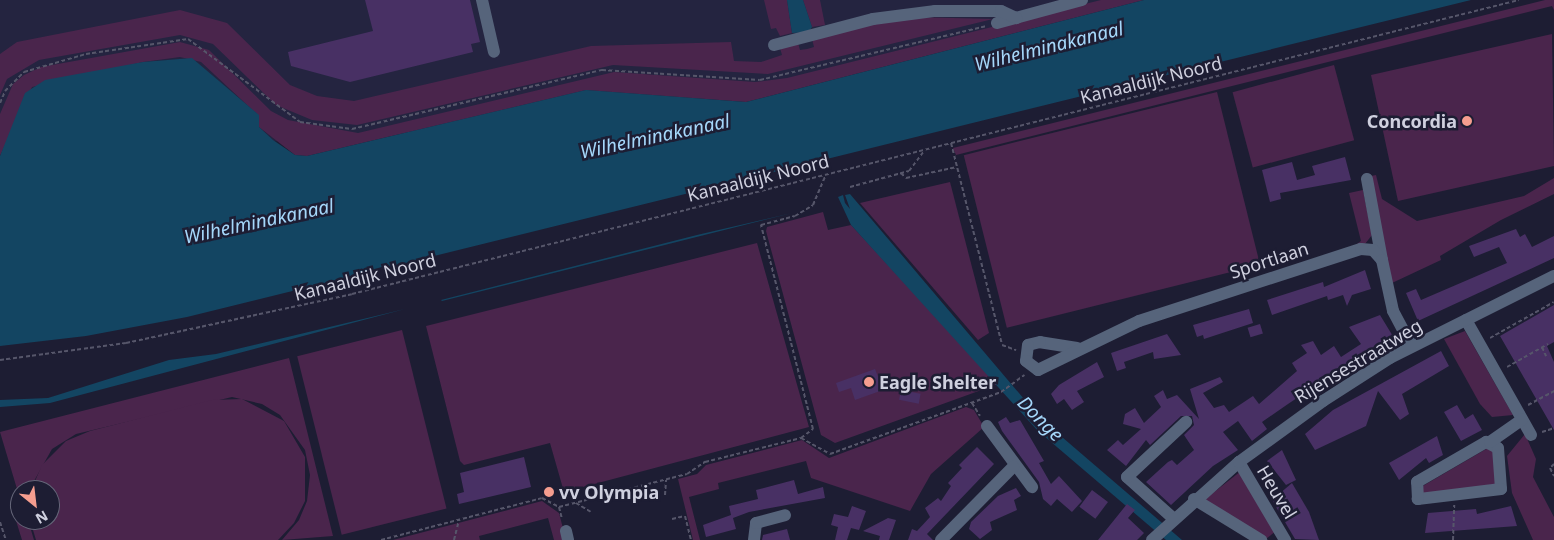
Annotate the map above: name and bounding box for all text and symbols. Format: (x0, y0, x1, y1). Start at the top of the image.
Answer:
water label: Wilhelminakanaal (972, 17, 1126, 77)
street label: Kanaaldijk Noord (1078, 52, 1224, 108)
water label: Wilhelminakanaal (578, 110, 732, 164)
place label: Concordia (1367, 110, 1457, 132)
marker: Concordia (1461, 115, 1473, 127)
street label: Kanaaldijk Noord (685, 150, 831, 206)
water label: Wilhelminakanaal (182, 195, 336, 249)
street label: Sportlaan (1227, 237, 1311, 283)
street label: Kanaaldijk Noord (292, 249, 438, 305)
street label: Rijensestraatweg (1290, 314, 1426, 408)
place label: Eagle Shelter (879, 371, 996, 393)
marker: Eagle Shelter (863, 376, 875, 388)
water label: Donge (1013, 392, 1067, 446)
street label: Heuvel (1253, 461, 1301, 523)
north arrow (10, 480, 60, 530)
place label: vv Olympia (559, 481, 659, 503)
marker: vv Olympia (543, 486, 555, 498)
text: N (32, 507, 52, 529)

